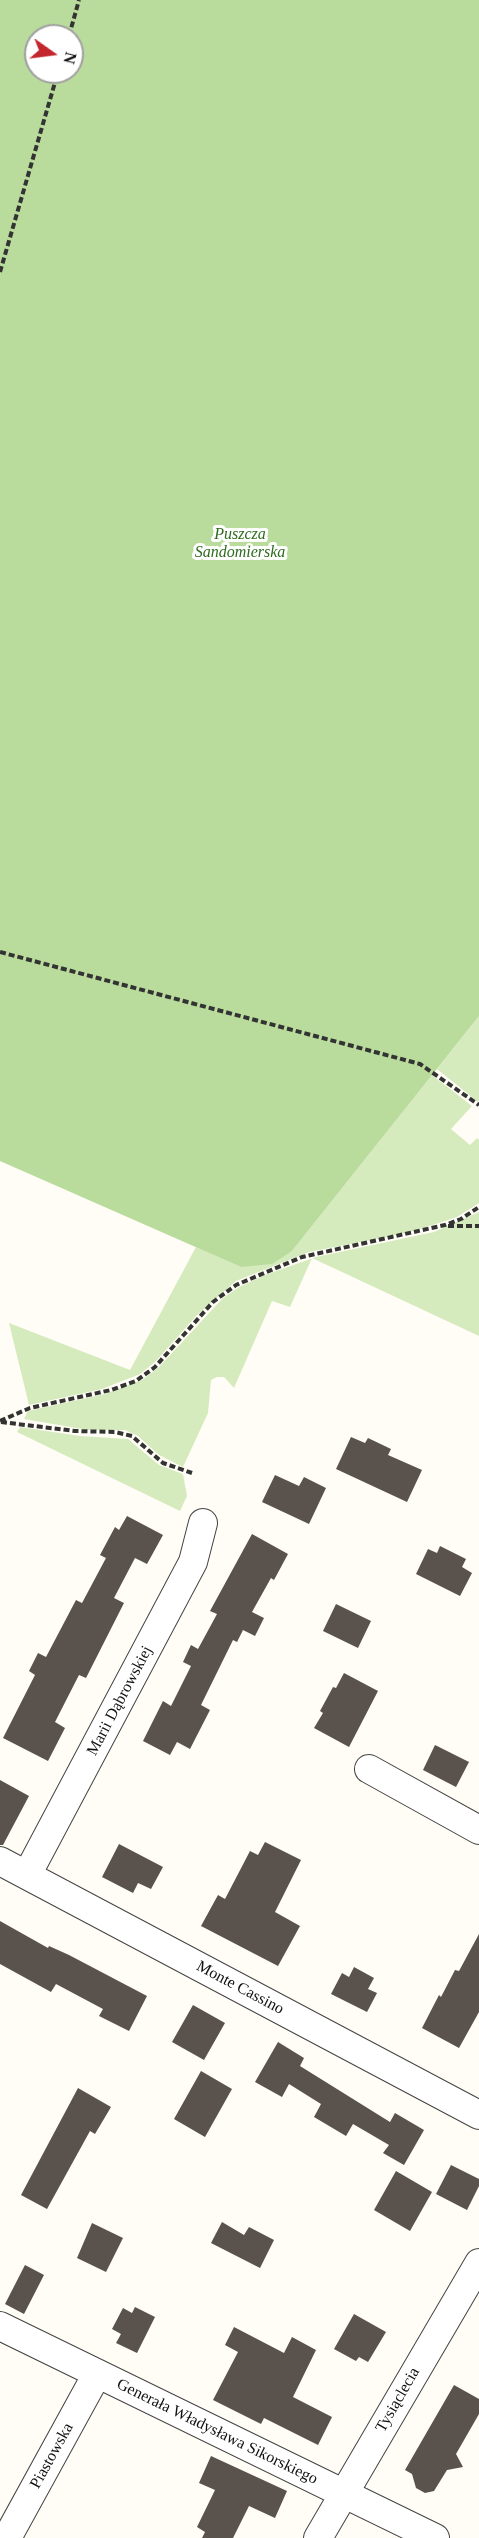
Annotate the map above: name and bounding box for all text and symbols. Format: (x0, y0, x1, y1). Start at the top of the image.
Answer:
north arrow (24, 24, 84, 84)
text: N (60, 50, 80, 66)
park label: Puszcza Sandomierska (195, 525, 285, 563)
street label: Marii Dąbrowskiej (83, 1643, 157, 1759)
street label: Monte Cassino (193, 1957, 287, 2019)
street label: Tysiąclecia (372, 2364, 424, 2436)
street label: Generała Władysława Sikorskiego (113, 2375, 321, 2489)
street label: Piastowska (26, 2420, 78, 2492)

